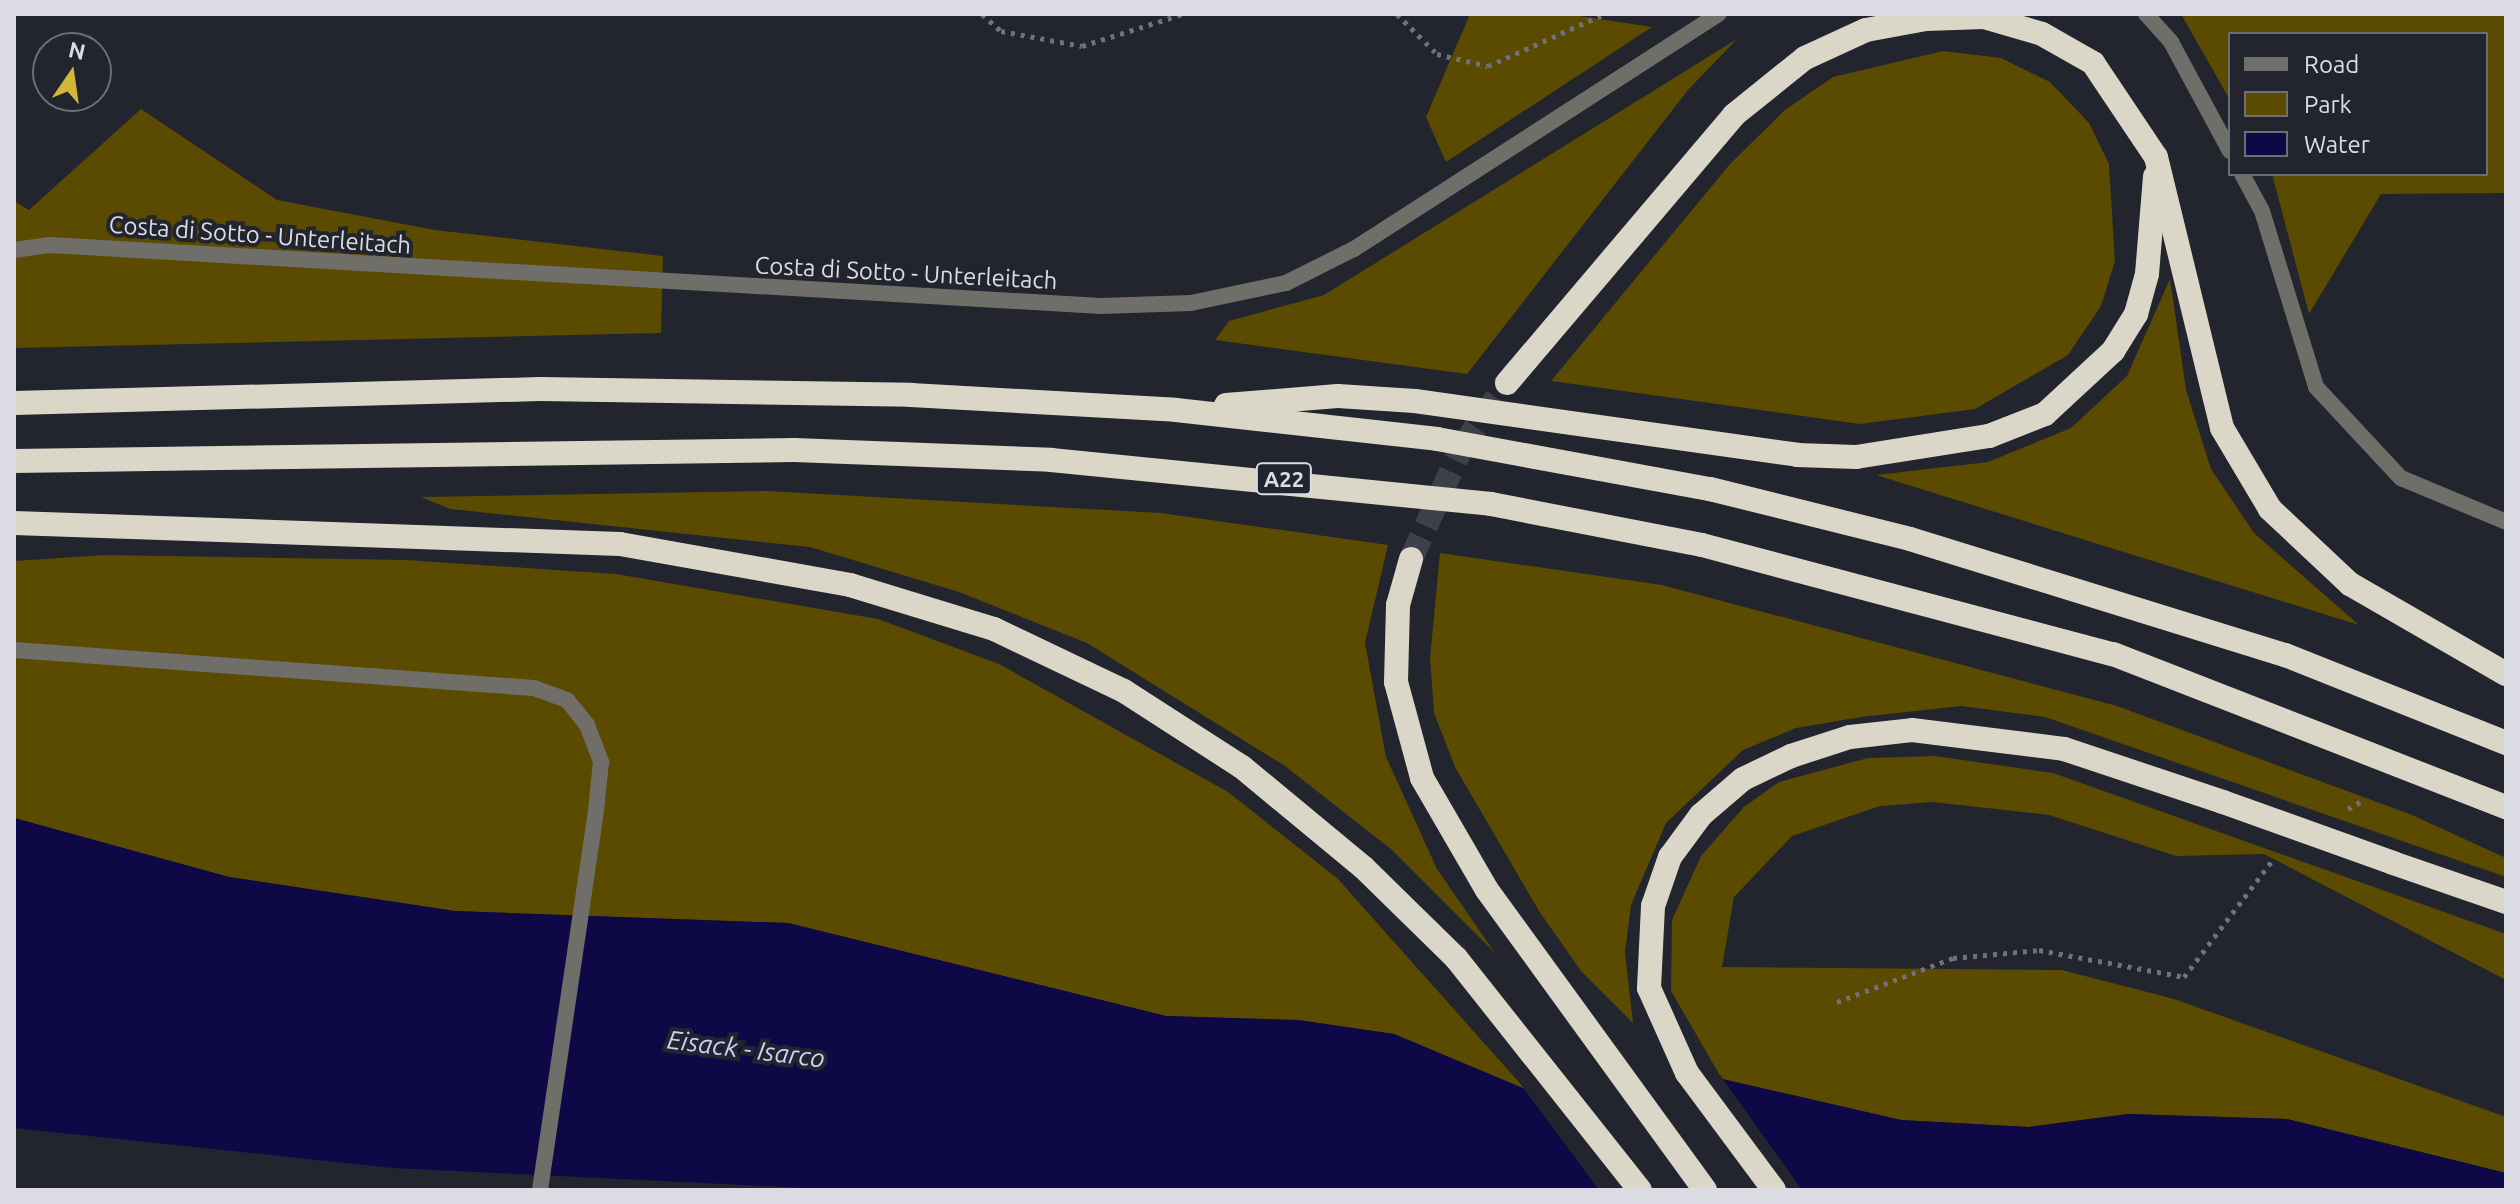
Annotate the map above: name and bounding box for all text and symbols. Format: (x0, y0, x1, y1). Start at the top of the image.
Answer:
north arrow (32, 32, 112, 112)
legend (2228, 32, 2488, 176)
text: N (66, 36, 88, 64)
text: Road (2304, 51, 2359, 78)
text: Park (2304, 91, 2352, 118)
text: Water (2304, 131, 2370, 158)
street label: Costa di Sotto - Unterleitach (108, 210, 412, 260)
street label: Costa di Sotto - Unterleitach (754, 251, 1058, 295)
road number: A22 (1254, 461, 1314, 497)
water label: Eisack - Isarco (666, 1024, 826, 1074)

